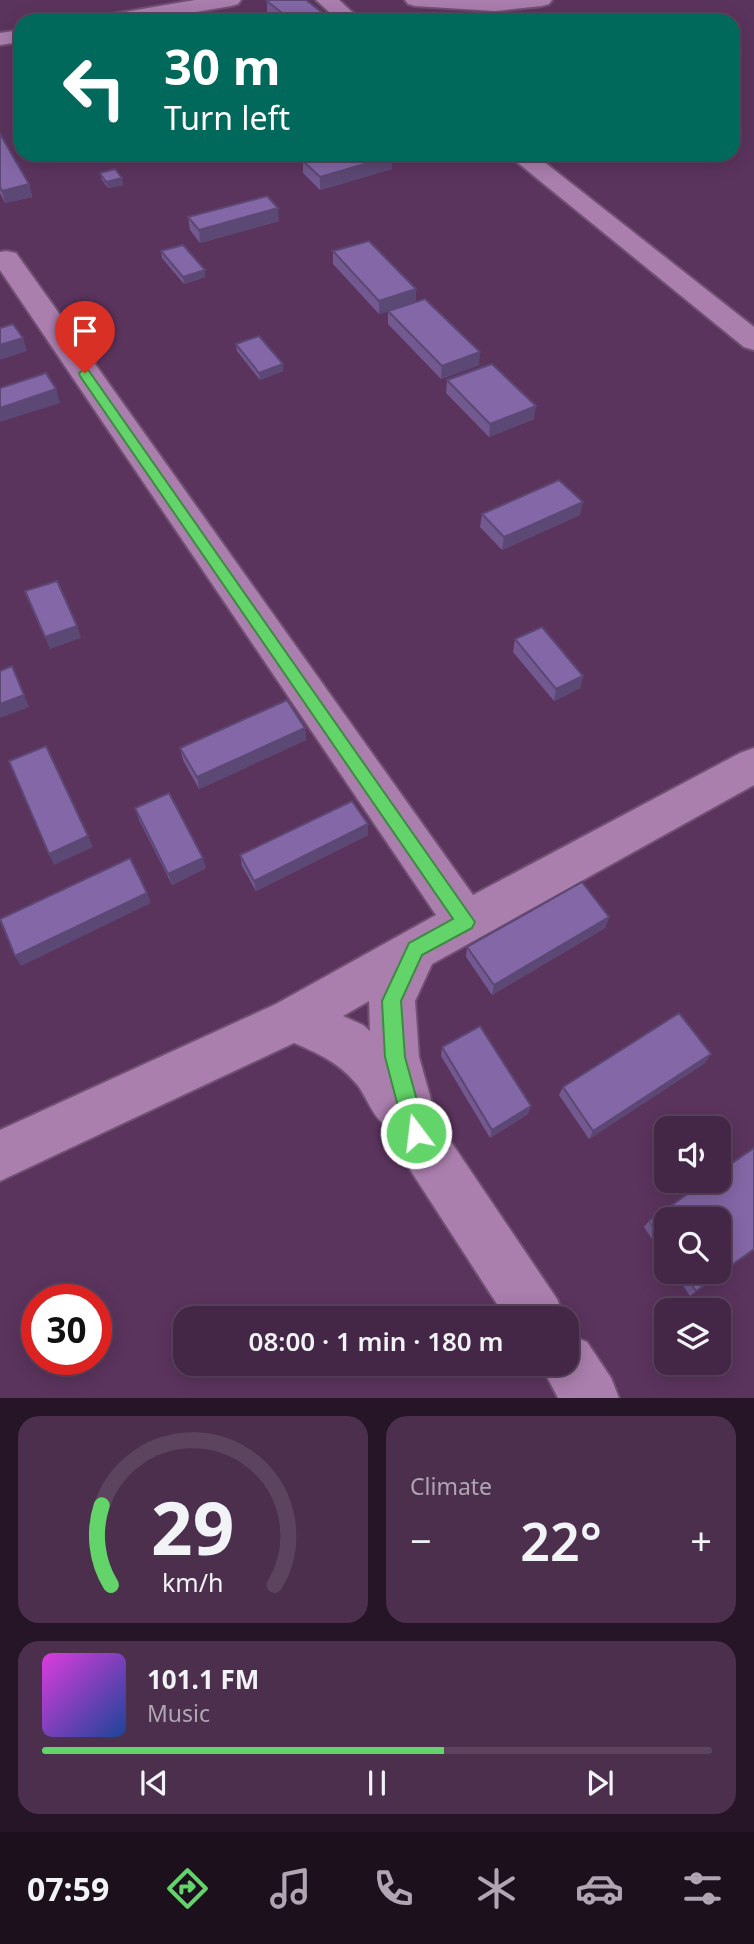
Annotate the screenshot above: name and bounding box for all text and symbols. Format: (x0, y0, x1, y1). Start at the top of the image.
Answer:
text: 30 m (164, 33, 281, 99)
icon: left (49, 42, 140, 133)
text: Turn left (164, 96, 290, 139)
pin (55, 301, 115, 373)
icon: arrive (66, 312, 104, 350)
position arrow (379, 1096, 453, 1170)
map controls (654, 1116, 731, 1375)
button: sound (654, 1116, 731, 1193)
button: search (654, 1207, 731, 1284)
speed limit sign: 30 (21, 1284, 112, 1375)
button: layers (654, 1298, 731, 1375)
text: 08:00 · 1 min · 180 m (249, 1323, 503, 1359)
text: Climate (410, 1470, 492, 1502)
text: 29 (151, 1478, 235, 1577)
text: 22° (520, 1505, 602, 1576)
text: − (410, 1514, 432, 1566)
text: + (690, 1514, 712, 1566)
text: km/h (162, 1565, 224, 1599)
text: 101.1 FM (147, 1661, 259, 1697)
text: Music (147, 1697, 210, 1729)
icon: previous (135, 1764, 173, 1802)
icon: pause (358, 1764, 396, 1802)
icon: next (581, 1764, 619, 1802)
icon: directions (163, 1864, 212, 1913)
icon: music (266, 1864, 315, 1913)
icon: phone (369, 1864, 418, 1913)
icon: climate (472, 1864, 521, 1913)
icon: car (575, 1864, 624, 1913)
icon: filters (678, 1864, 727, 1913)
text: 07:59 (27, 1867, 109, 1910)

